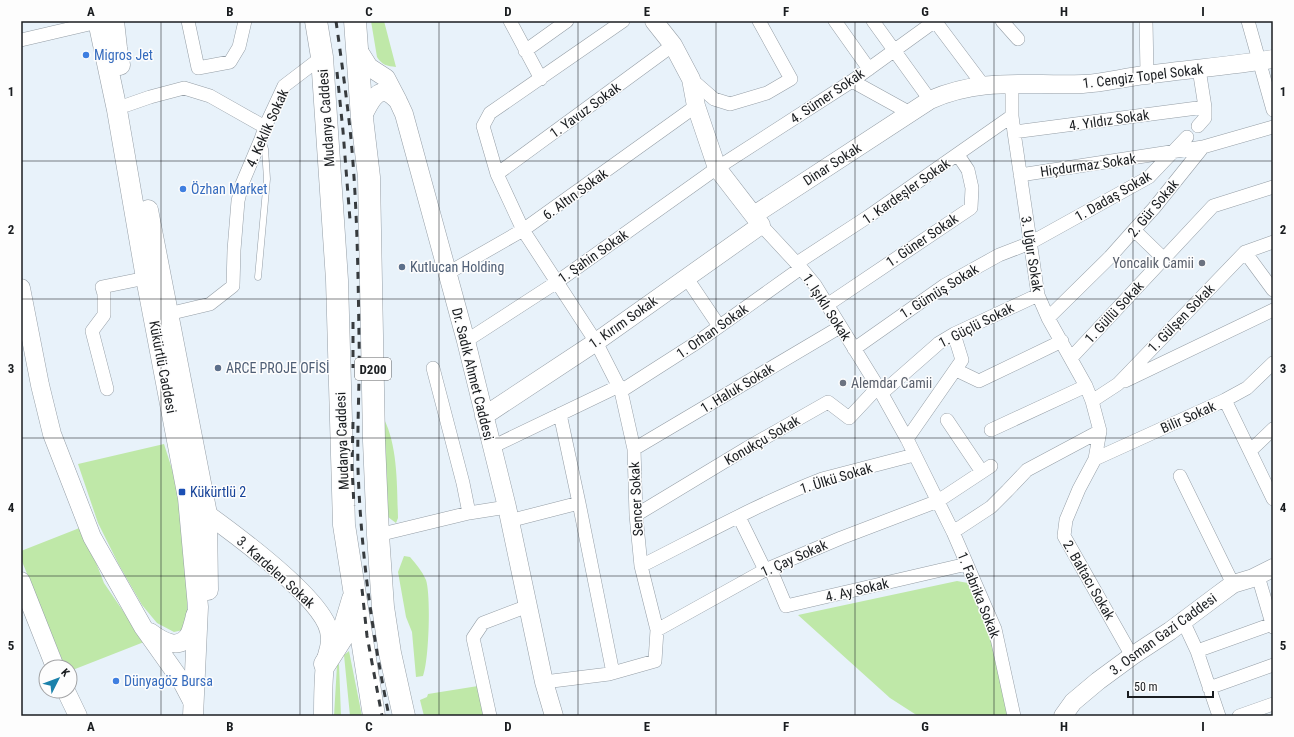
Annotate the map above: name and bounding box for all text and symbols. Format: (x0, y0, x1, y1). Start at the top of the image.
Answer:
text: A (87, 4, 95, 19)
text: B (226, 4, 234, 19)
text: C (365, 4, 373, 19)
text: D (504, 4, 512, 19)
text: E (644, 4, 651, 19)
text: F (783, 4, 789, 19)
text: G (921, 4, 929, 19)
text: H (1060, 4, 1068, 19)
text: I (1201, 4, 1205, 19)
place label: Migros Jet (94, 47, 153, 63)
marker: Migros Jet (81, 50, 91, 60)
street label: 1. Cengiz Topel Sokak (1082, 61, 1205, 91)
street label: 4. Sümer Sokak (787, 65, 868, 127)
street label: Mudanya Caddesi (315, 68, 337, 168)
street label: 1. Yavuz Sokak (547, 79, 624, 141)
text: 1 (8, 84, 14, 99)
text: 1 (1280, 84, 1286, 99)
street label: 4. Keklik Sokak (243, 86, 292, 169)
street label: 4. Yıldız Sokak (1068, 106, 1151, 134)
street label: Dinar Sokak (800, 139, 865, 189)
street label: Hiçdurmaz Sokak (1039, 150, 1138, 180)
street label: 1. Kardeşler Sokak (859, 154, 953, 227)
street label: 6. Altın Sokak (539, 165, 611, 223)
street label: 1. Dadaş Sokak (1072, 167, 1155, 224)
street label: 2. Gür Sokak (1124, 176, 1182, 240)
place label: Özhan Market (191, 181, 267, 197)
marker: Özhan Market (178, 184, 188, 194)
street label: 1. Güner Sokak (883, 210, 962, 270)
street label: 3. Uğur Sokak (1018, 215, 1046, 294)
text: 2 (8, 222, 15, 237)
text: 2 (1280, 222, 1287, 237)
street label: 1. Şahin Sokak (555, 226, 631, 286)
place label: Yoncalık Camii (1112, 255, 1194, 271)
marker: Yoncalık Camii (1197, 258, 1207, 268)
place label: Kutlucan Holding (410, 259, 504, 275)
street label: 1. Gümüş Sokak (897, 260, 982, 321)
marker: Kutlucan Holding (397, 262, 407, 272)
street label: 1. Işıklı Sokak (799, 271, 855, 344)
street label: 1. Güllü Sokak (1081, 277, 1147, 346)
street label: 1. Gülşen Sokak (1144, 280, 1218, 355)
street label: 1. Kırım Sokak (586, 292, 661, 351)
street label: 1. Güçlü Sokak (936, 299, 1017, 351)
street label: 1. Orhan Sokak (673, 300, 751, 362)
street label: Dr. Sadık Ahmet Caddesi (449, 306, 497, 442)
street label: Kükürtlü Caddesi (146, 319, 180, 415)
road number: D200 (355, 358, 391, 380)
place label: ARCE PROJE OFİSİ (226, 360, 330, 376)
street label: 1. Haluk Sokak (698, 360, 777, 416)
text: 3 (8, 361, 14, 376)
text: 3 (1280, 361, 1286, 376)
marker: ARCE PROJE OFİSİ (213, 363, 223, 373)
place label: Alemdar Camii (851, 375, 932, 391)
marker: Alemdar Camii (838, 378, 848, 388)
street label: Mudanya Caddesi (332, 392, 352, 490)
street label: Bilir Sokak (1158, 398, 1219, 436)
street label: Konukçu Sokak (722, 412, 803, 468)
street label: 1. Ülkü Sokak (798, 459, 875, 497)
street label: Sencer Sokak (626, 461, 646, 537)
place label: Kükürtlü 2 (190, 484, 246, 500)
marker: Kükürtlü 2 (177, 487, 187, 497)
text: 4 (8, 500, 15, 515)
text: 4 (1280, 500, 1287, 515)
street label: 3. Kardelen Sokak (234, 533, 319, 612)
street label: 1. Çay Sokak (758, 536, 830, 580)
street label: 2. Baltacı Sokak (1060, 538, 1118, 623)
street label: 1. Fabrika Sokak (954, 550, 1004, 641)
street label: 4. Ay Sokak (824, 575, 891, 605)
street label: 3. Osman Gazi Caddesi (1106, 590, 1220, 678)
text: 5 (8, 638, 15, 653)
text: 5 (1280, 638, 1287, 653)
north arrow (38, 659, 78, 699)
text: K (58, 666, 73, 680)
place label: Dünyagöz Bursa (124, 673, 213, 689)
scale bar (1128, 673, 1213, 699)
marker: Dünyagöz Bursa (111, 676, 121, 686)
text: 50 m (1134, 680, 1158, 694)
text: A (87, 719, 95, 734)
text: B (226, 719, 234, 734)
text: C (365, 719, 373, 734)
text: D (504, 719, 512, 734)
text: E (644, 719, 651, 734)
text: F (783, 719, 789, 734)
text: G (921, 719, 929, 734)
text: H (1060, 719, 1068, 734)
text: I (1201, 719, 1205, 734)

